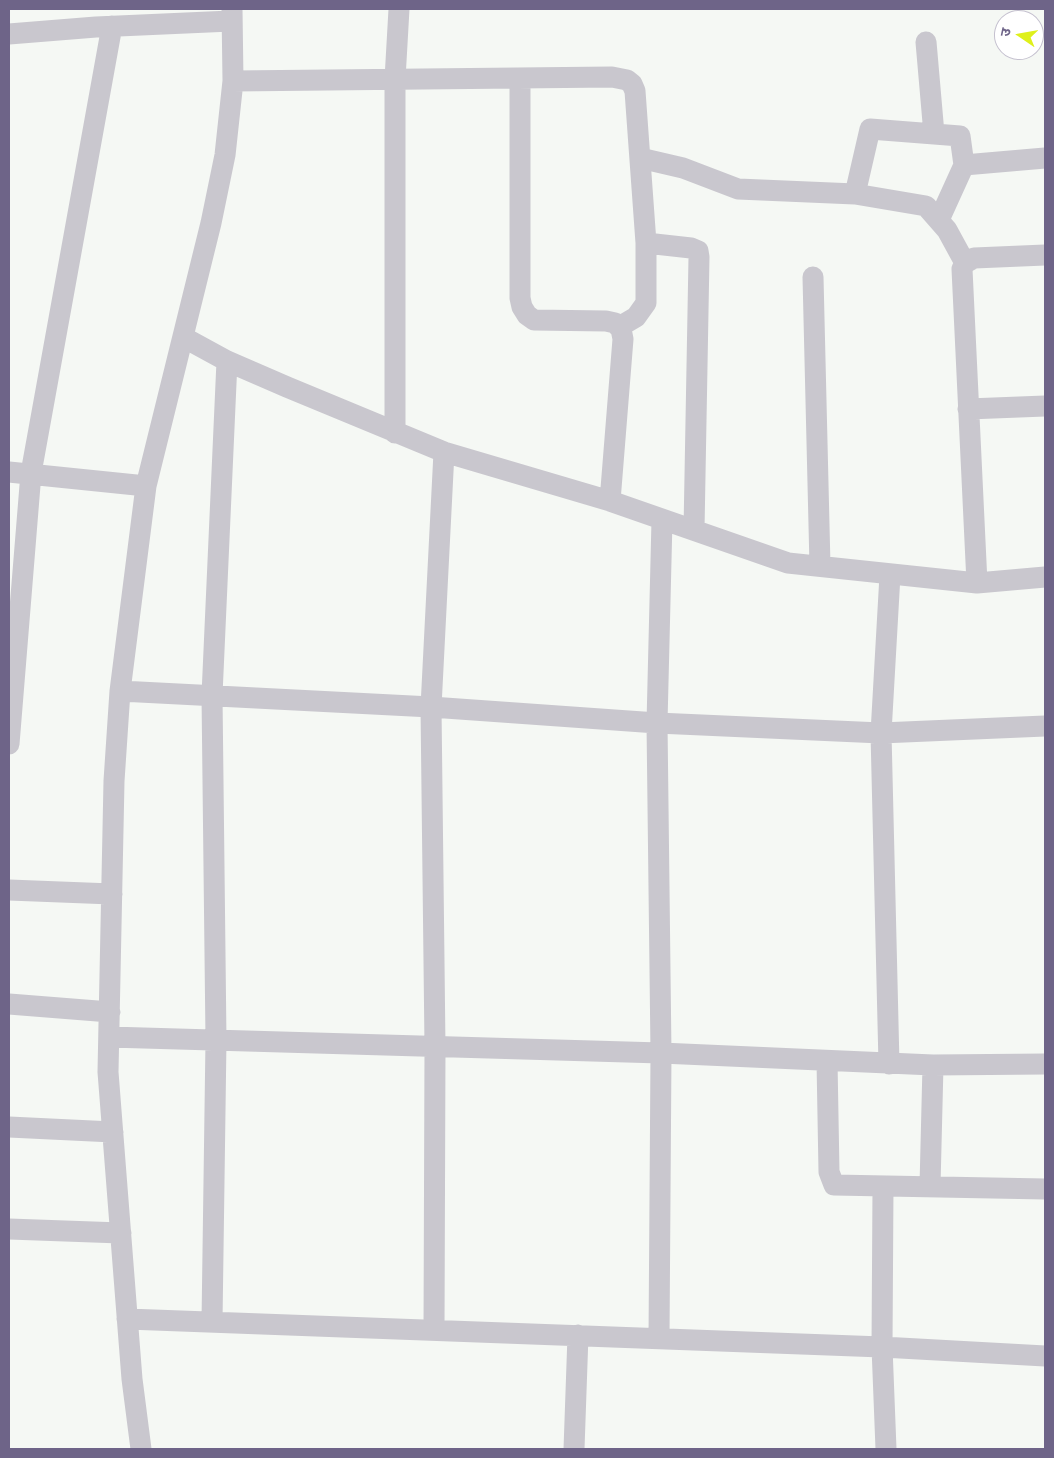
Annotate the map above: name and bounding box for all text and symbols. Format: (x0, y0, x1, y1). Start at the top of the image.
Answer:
north arrow (994, 10, 1044, 60)
text: उ (996, 26, 1015, 38)

